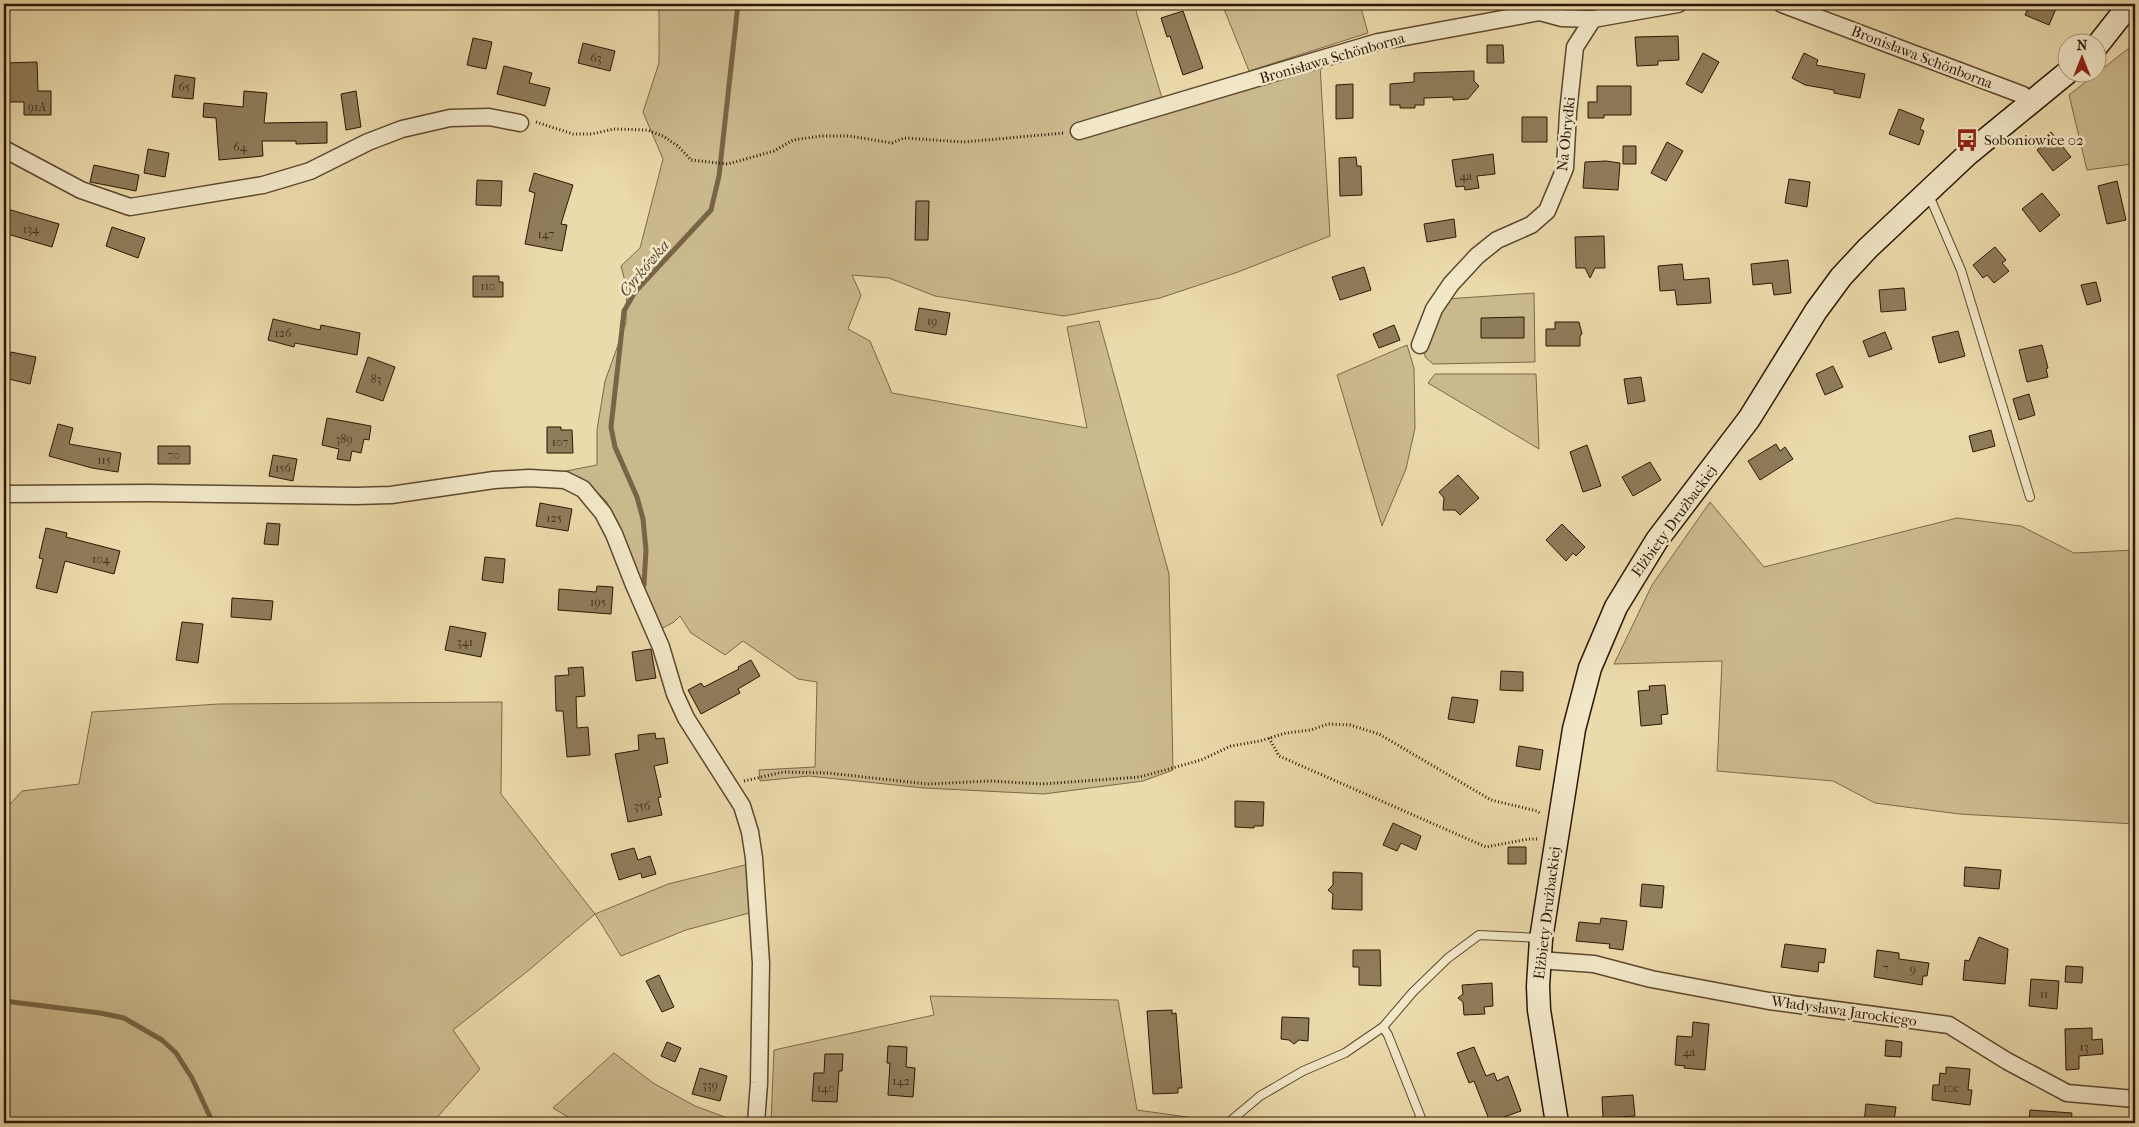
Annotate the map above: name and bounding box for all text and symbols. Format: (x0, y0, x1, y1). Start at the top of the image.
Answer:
street label: Bronisława Schönborna (1849, 22, 1996, 93)
street label: Bronisława Schönborna (1257, 28, 1408, 87)
north arrow (2056, 32, 2106, 82)
text: N (2077, 37, 2088, 54)
house number: 63 (590, 51, 602, 65)
house number: 65 (178, 80, 190, 94)
street label: Na Obrydki (1553, 95, 1579, 172)
house number: 91A (28, 100, 46, 114)
bus stop icon: Soboniowice 02 (1954, 127, 1980, 153)
place label: Soboniowice 02 (1984, 131, 2084, 149)
house number: 64 (233, 140, 248, 154)
house number: 4a (1460, 169, 1473, 183)
house number: 134 (23, 222, 40, 236)
house number: 147 (538, 227, 555, 241)
water label: Cyrkówka (615, 236, 673, 300)
house number: 110 (480, 279, 496, 293)
house number: 19 (927, 314, 937, 328)
house number: 126 (275, 326, 292, 340)
house number: 83 (371, 372, 382, 386)
house number: 389 (335, 432, 353, 446)
house number: 107 (552, 435, 569, 449)
house number: 70 (168, 448, 180, 462)
house number: 115 (97, 453, 111, 467)
house number: 156 (275, 461, 291, 475)
street label: Elżbiety Drużbackiej (1627, 462, 1721, 580)
house number: 125 (546, 511, 562, 525)
house number: 104 (92, 552, 111, 566)
house number: 195 (590, 595, 606, 609)
house number: 341 (457, 635, 473, 649)
house number: 356 (634, 799, 651, 813)
street label: Elżbiety Drużbackiej (1530, 846, 1564, 980)
house number: 7 (1883, 961, 1889, 975)
house number: 9 (1910, 962, 1916, 976)
house number: 11 (2040, 987, 2048, 1001)
street label: Władysława Jarockiego (1769, 992, 1918, 1030)
house number: 13 (2079, 1040, 2089, 1054)
house number: 4a (1683, 1045, 1696, 1059)
house number: 142 (892, 1074, 910, 1088)
house number: 339 (702, 1078, 718, 1092)
house number: 140 (817, 1081, 835, 1095)
house number: 10c (1943, 1081, 1959, 1095)

